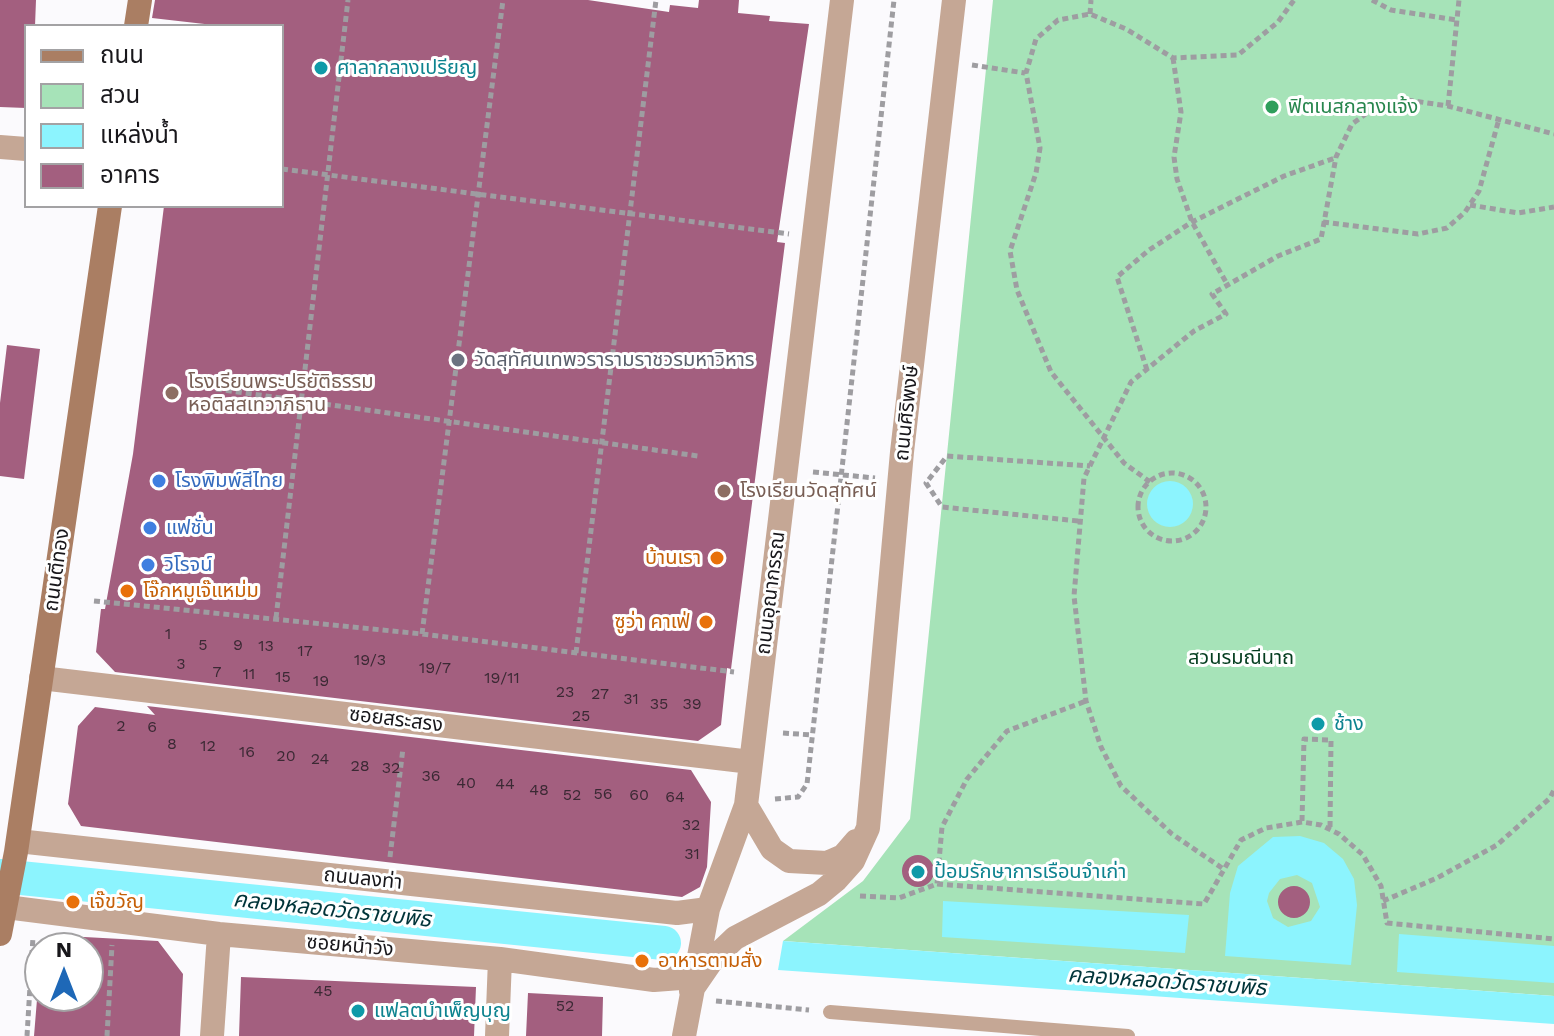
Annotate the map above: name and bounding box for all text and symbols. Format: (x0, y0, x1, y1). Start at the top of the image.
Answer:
legend (24, 24, 284, 208)
text: ถนน (100, 41, 144, 69)
place label: ศาลากลางเปรียญ (337, 56, 477, 80)
marker: ศาลากลางเปรียญ (312, 59, 330, 77)
text: สวน (100, 81, 140, 109)
place label: ฟิตเนสกลางแจ้ง (1288, 95, 1418, 119)
marker: ฟิตเนสกลางแจ้ง (1263, 98, 1281, 116)
text: แหล่งน้ำ (100, 121, 179, 149)
text: อาคาร (100, 161, 160, 189)
place label: วัดสุทัศนเทพวรารามราชวรมหาวิหาร (474, 348, 755, 372)
marker: วัดสุทัศนเทพวรารามราชวรมหาวิหาร (449, 351, 467, 369)
street label: ถนนศิริพงษ์ (890, 364, 924, 462)
place label: โรงเรียนพระปริยัติธรรม หอติสสเทวาภิธาน (188, 370, 374, 417)
marker: โรงเรียนพระปริยัติธรรม หอติสสเทวาภิธาน (163, 384, 181, 402)
place label: โรงพิมพ์สีไทย (175, 469, 283, 493)
marker: โรงพิมพ์สีไทย (150, 472, 168, 490)
place label: โรงเรียนวัดสุทัศน์ (740, 479, 877, 503)
marker: โรงเรียนวัดสุทัศน์ (715, 482, 733, 500)
place label: แฟชั่น (166, 516, 214, 540)
marker: แฟชั่น (141, 519, 159, 537)
street label: ถนนตีทอง (39, 527, 75, 613)
street label: ถนนอุณากรรณ (752, 530, 790, 656)
place label: บ้านเรา (645, 546, 701, 570)
marker: บ้านเรา (708, 549, 726, 567)
place label: วิโรจน์ (164, 553, 212, 577)
marker: วิโรจน์ (139, 556, 157, 574)
place label: โจ๊กหมูเจ๊แหม่ม (143, 579, 259, 603)
marker: โจ๊กหมูเจ๊แหม่ม (118, 582, 136, 600)
place label: ซูว่า คาเฟ่ (615, 610, 690, 634)
marker: ซูว่า คาเฟ่ (697, 613, 715, 631)
house number: 1 (165, 624, 171, 644)
house number: 5 (198, 635, 208, 655)
house number: 9 (233, 635, 243, 655)
house number: 13 (258, 636, 274, 656)
house number: 17 (297, 641, 313, 661)
park label: สวนรมณีนาถ (1188, 646, 1294, 670)
house number: 19/3 (354, 650, 386, 670)
house number: 3 (176, 654, 186, 674)
house number: 19/7 (419, 658, 451, 678)
house number: 7 (213, 662, 221, 682)
house number: 11 (243, 664, 255, 684)
house number: 15 (275, 667, 291, 687)
house number: 19/11 (484, 668, 520, 688)
house number: 19 (313, 671, 329, 691)
house number: 23 (556, 682, 574, 702)
house number: 27 (591, 684, 609, 704)
house number: 31 (623, 689, 639, 709)
house number: 35 (650, 694, 668, 714)
house number: 39 (682, 694, 702, 714)
street label: ซอยสระสรง (348, 702, 444, 738)
house number: 25 (572, 706, 590, 726)
place label: ช้าง (1334, 712, 1364, 736)
marker: ช้าง (1309, 715, 1327, 733)
house number: 2 (116, 716, 126, 736)
house number: 6 (147, 717, 157, 737)
house number: 8 (167, 734, 177, 754)
house number: 12 (200, 736, 216, 756)
house number: 16 (239, 742, 255, 762)
house number: 20 (276, 746, 296, 766)
house number: 24 (311, 749, 329, 769)
house number: 28 (350, 756, 370, 776)
house number: 32 (382, 758, 400, 778)
house number: 36 (421, 766, 441, 786)
house number: 40 (456, 773, 476, 793)
house number: 44 (495, 774, 515, 794)
house number: 48 (529, 780, 549, 800)
house number: 56 (593, 784, 613, 804)
house number: 52 (563, 785, 581, 805)
house number: 60 (629, 785, 649, 805)
house number: 64 (665, 787, 685, 807)
house number: 32 (682, 815, 700, 835)
house number: 31 (684, 844, 700, 864)
place label: ป้อมรักษาการเรือนจำเก่า (934, 860, 1126, 884)
street label: ถนนลงท่า (322, 863, 404, 895)
marker: ป้อมรักษาการเรือนจำเก่า (909, 863, 927, 881)
water label: คลองหลอดวัดราชบพิธ (232, 886, 432, 934)
place label: เจ๊ขวัญ (89, 890, 144, 914)
marker: เจ๊ขวัญ (64, 893, 82, 911)
street label: ซอยหน้าวัง (306, 930, 394, 962)
north arrow (24, 932, 104, 1012)
text: N (56, 937, 72, 962)
place label: อาหารตามสั่ง (658, 949, 763, 973)
marker: อาหารตามสั่ง (633, 952, 651, 970)
water label: คลองหลอดวัดราชบพิธ (1067, 962, 1267, 1002)
house number: 45 (313, 981, 333, 1001)
house number: 52 (556, 996, 574, 1016)
place label: แฟลตบำเพ็ญบุญ (374, 999, 511, 1023)
marker: แฟลตบำเพ็ญบุญ (349, 1002, 367, 1020)

